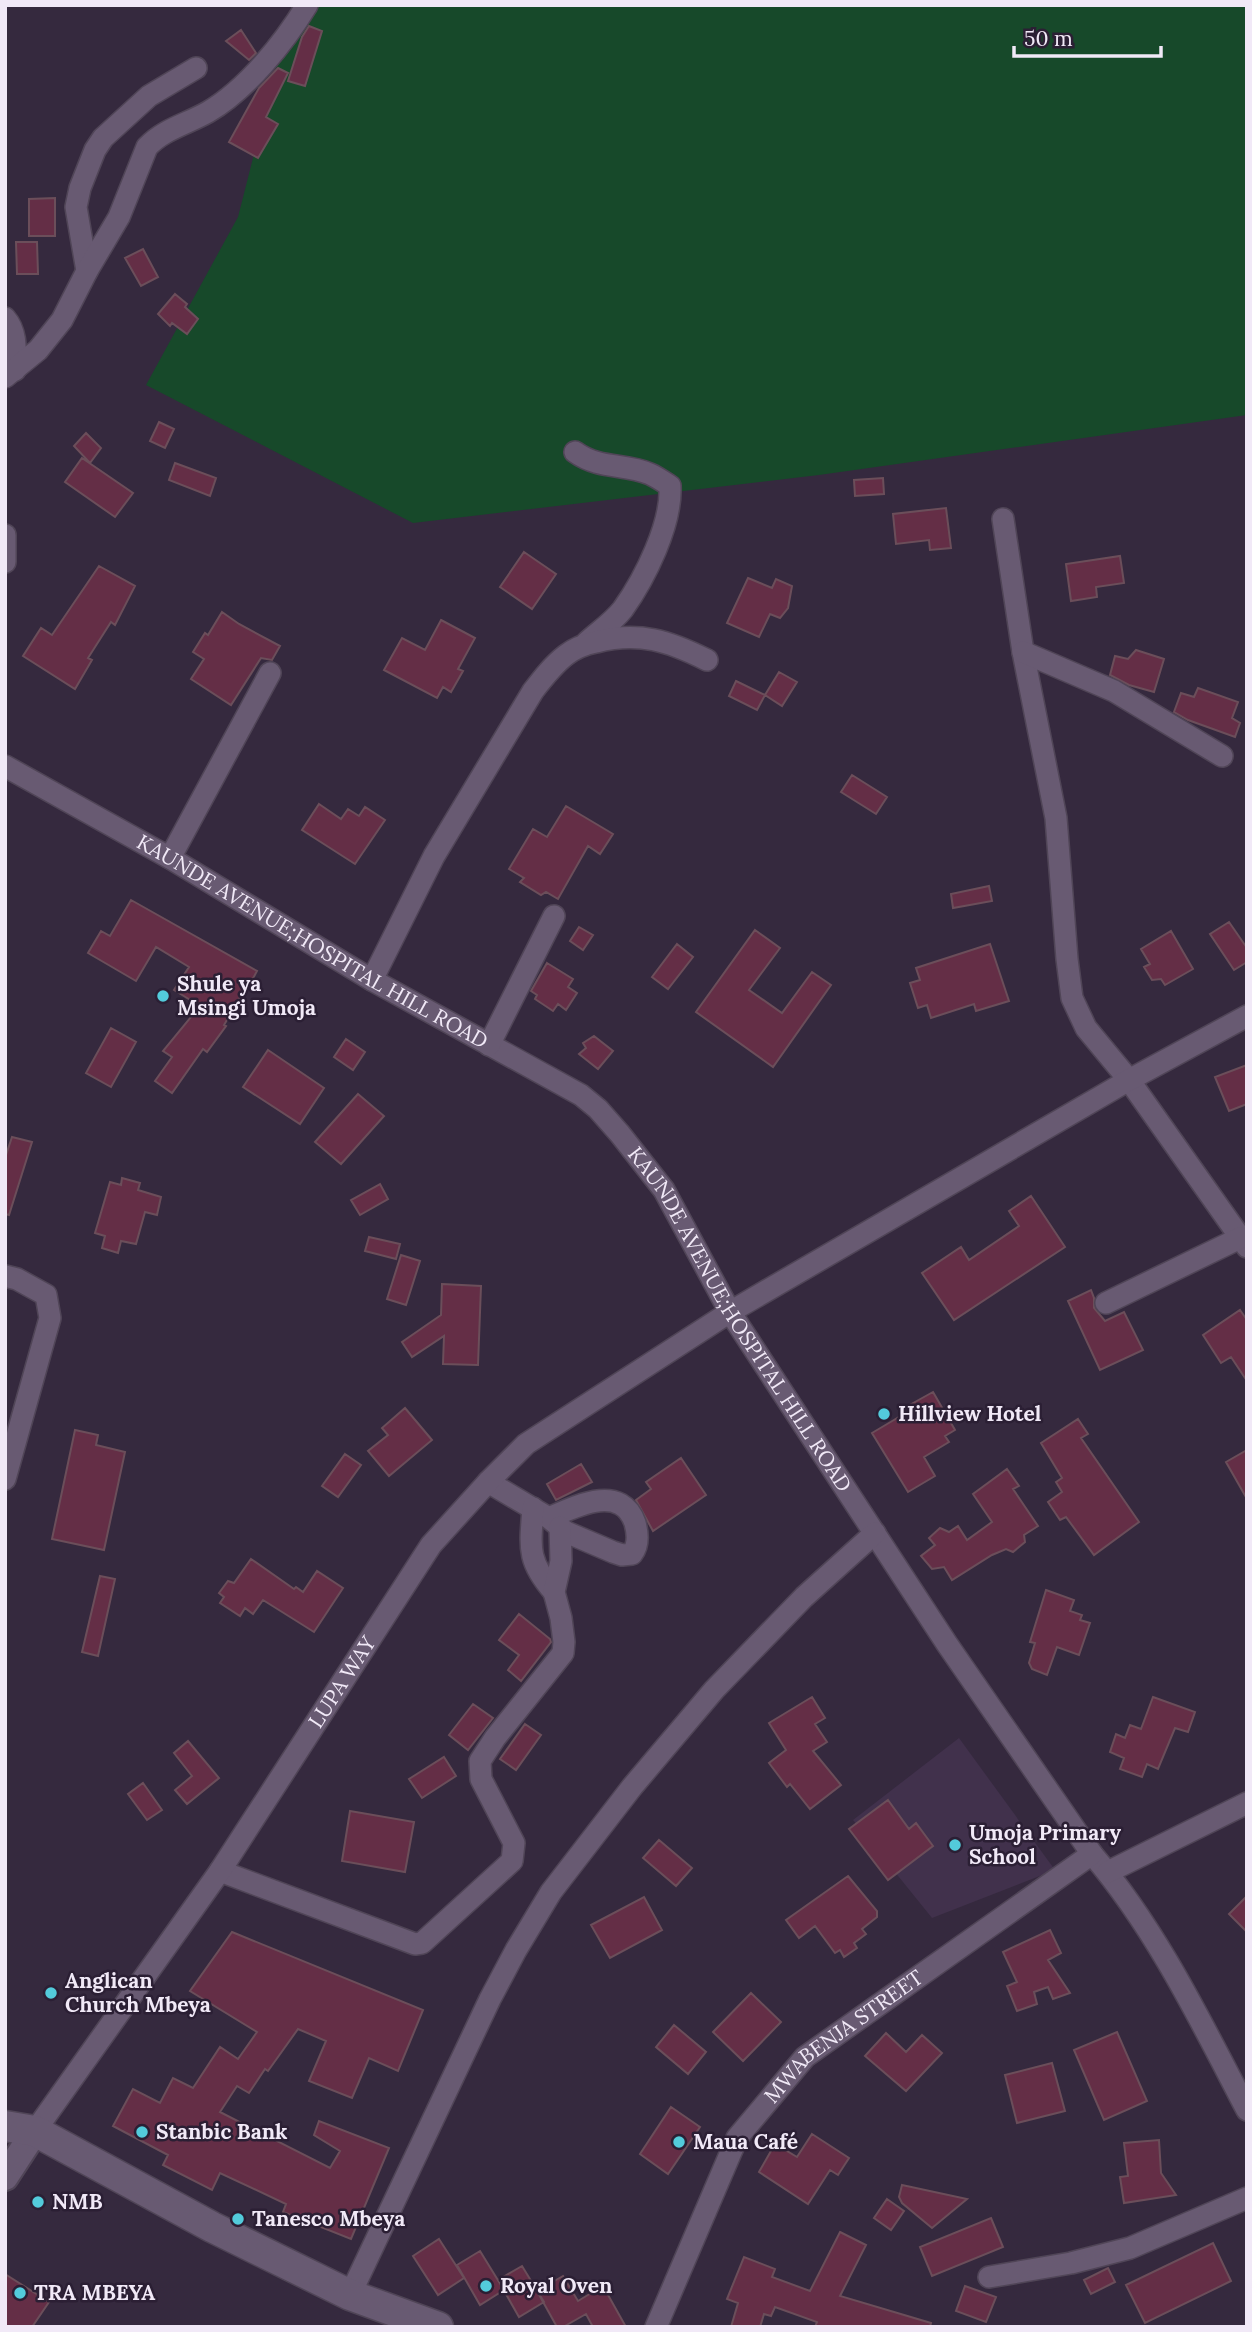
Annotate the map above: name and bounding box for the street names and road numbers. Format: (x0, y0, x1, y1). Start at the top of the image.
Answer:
street label: KAUNDE AVENUE;HOSPITAL HILL ROAD (132, 828, 493, 1054)
street label: KAUNDE AVENUE;HOSPITAL HILL ROAD (622, 1141, 858, 1497)
street label: LUPA WAY (302, 1630, 382, 1733)
street label: MWABENJA STREET (758, 1964, 928, 2109)

